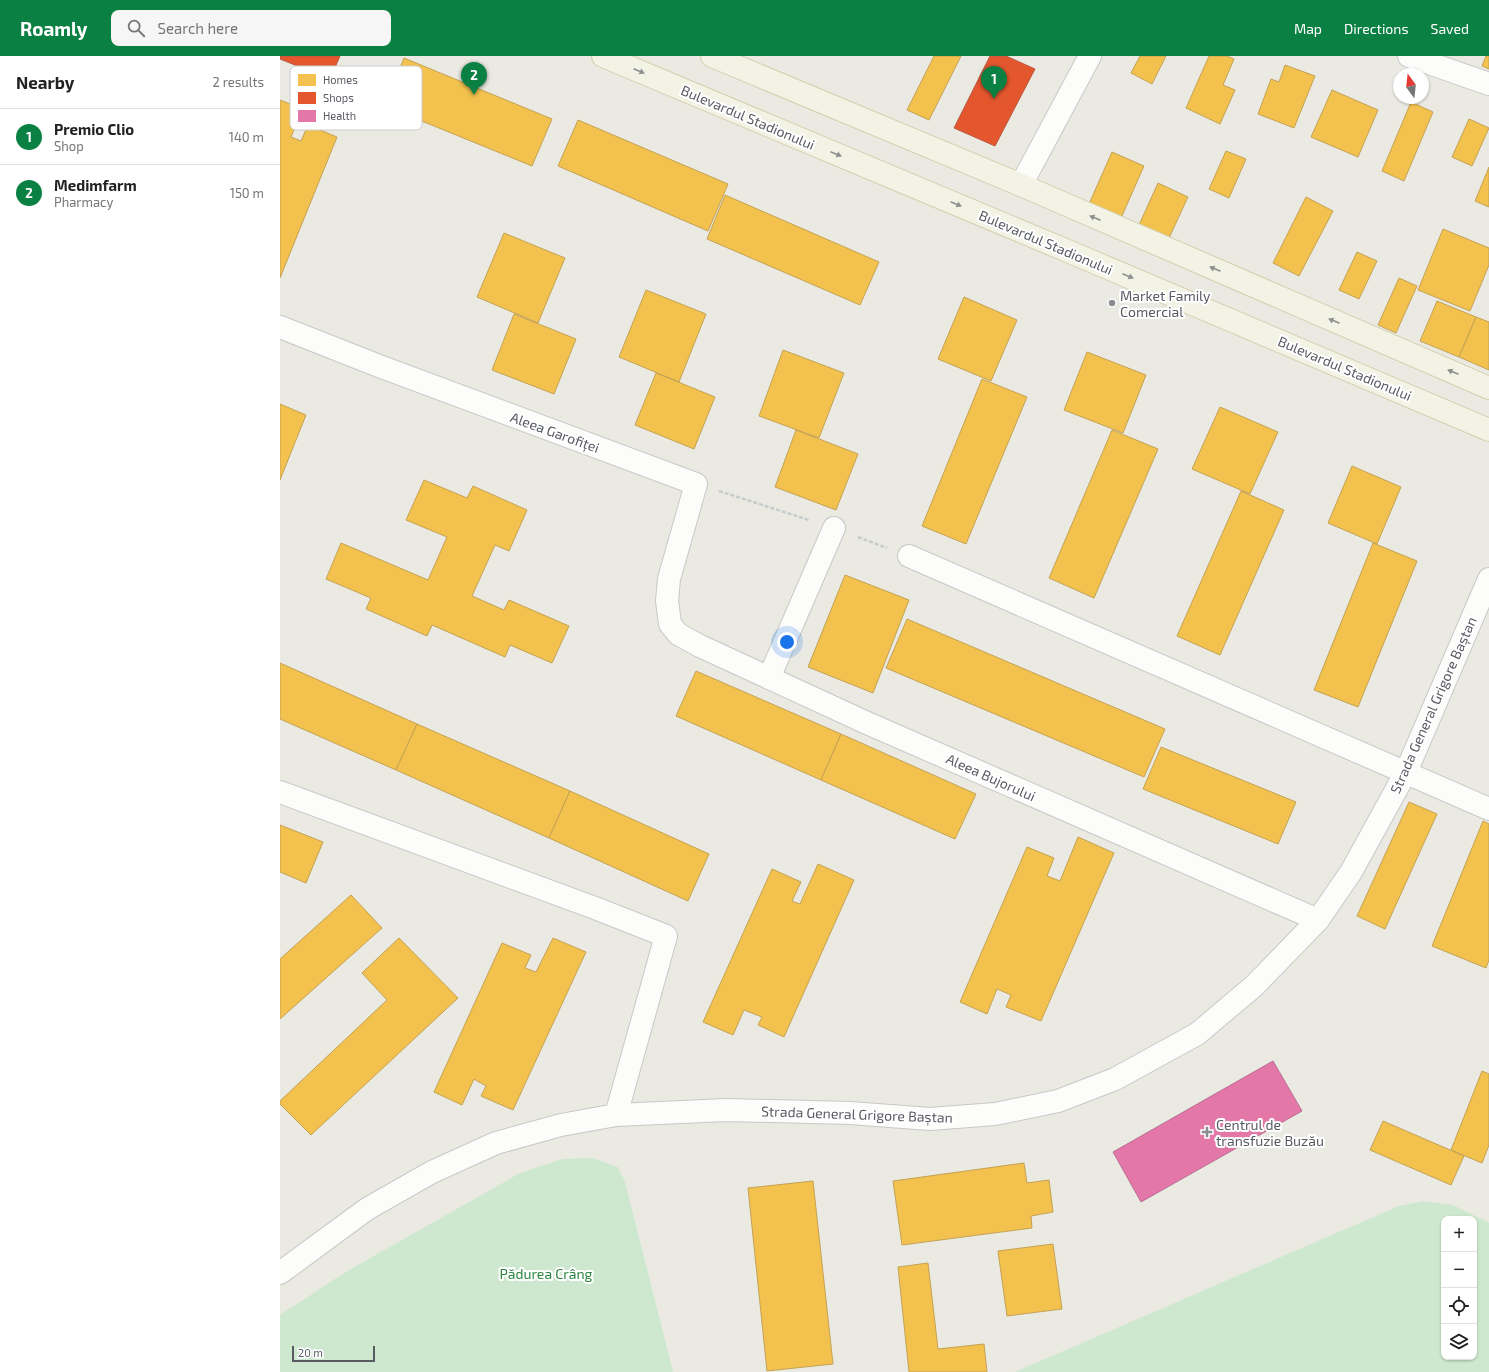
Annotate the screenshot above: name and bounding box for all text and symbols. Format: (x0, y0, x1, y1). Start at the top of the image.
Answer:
search box (111, 10, 391, 46)
text: Roamly (20, 17, 87, 40)
icon: search (125, 17, 147, 39)
text: Search here (157, 19, 238, 37)
text: Map (1294, 20, 1322, 37)
text: Directions (1344, 20, 1409, 37)
text: Saved (1431, 20, 1469, 37)
pin: 2 (461, 62, 487, 95)
legend (290, 66, 422, 130)
pin: 1 (981, 66, 1007, 99)
one-way arrow (633, 68, 644, 74)
north arrow (1393, 68, 1429, 104)
text: Nearby (16, 72, 74, 92)
text: Homes (323, 73, 358, 86)
text: 2 results (212, 74, 264, 90)
street label: Bulevardul Stadionului (679, 81, 817, 153)
text: Shops (323, 91, 354, 104)
text: Health (323, 109, 356, 122)
text: Premio Clio (54, 120, 134, 138)
text: 1 (26, 129, 32, 145)
text: 140 m (229, 129, 264, 145)
text: Shop (54, 138, 84, 154)
one-way arrow (831, 151, 843, 157)
text: Medimfarm (54, 176, 137, 194)
text: 2 (25, 185, 33, 201)
text: 150 m (230, 185, 264, 201)
text: Pharmacy (54, 194, 113, 210)
one-way arrow (951, 201, 962, 207)
street label: Bulevardul Stadionului (977, 206, 1115, 278)
one-way arrow (1089, 214, 1101, 220)
one-way arrow (1209, 266, 1220, 272)
one-way arrow (1122, 273, 1133, 279)
place label: Market Family Comercial (1120, 287, 1211, 320)
marker: Market Family Comercial (1107, 298, 1117, 308)
one-way arrow (1328, 318, 1339, 324)
street label: Bulevardul Stadionului (1276, 332, 1414, 404)
one-way arrow (1447, 369, 1459, 375)
street label: Aleea Garofiței (508, 408, 602, 457)
street label: Strada General Grigore Baștan (1386, 614, 1481, 796)
your location (777, 632, 797, 652)
street label: Aleea Bujorului (944, 750, 1038, 804)
street label: Strada General Grigore Baștan (761, 1102, 953, 1127)
place label: Centrul de transfuzie Buzău (1216, 1116, 1324, 1149)
marker: Centrul de transfuzie Buzău (1201, 1126, 1213, 1138)
map controls (1441, 1216, 1477, 1360)
button: + (1441, 1216, 1477, 1252)
button: − (1441, 1252, 1477, 1288)
park label: Pădurea Crâng (500, 1265, 593, 1282)
button: locate (1441, 1288, 1477, 1324)
button: layers (1441, 1324, 1477, 1360)
scale bar (292, 1344, 375, 1363)
text: 20 m (298, 1346, 323, 1359)

